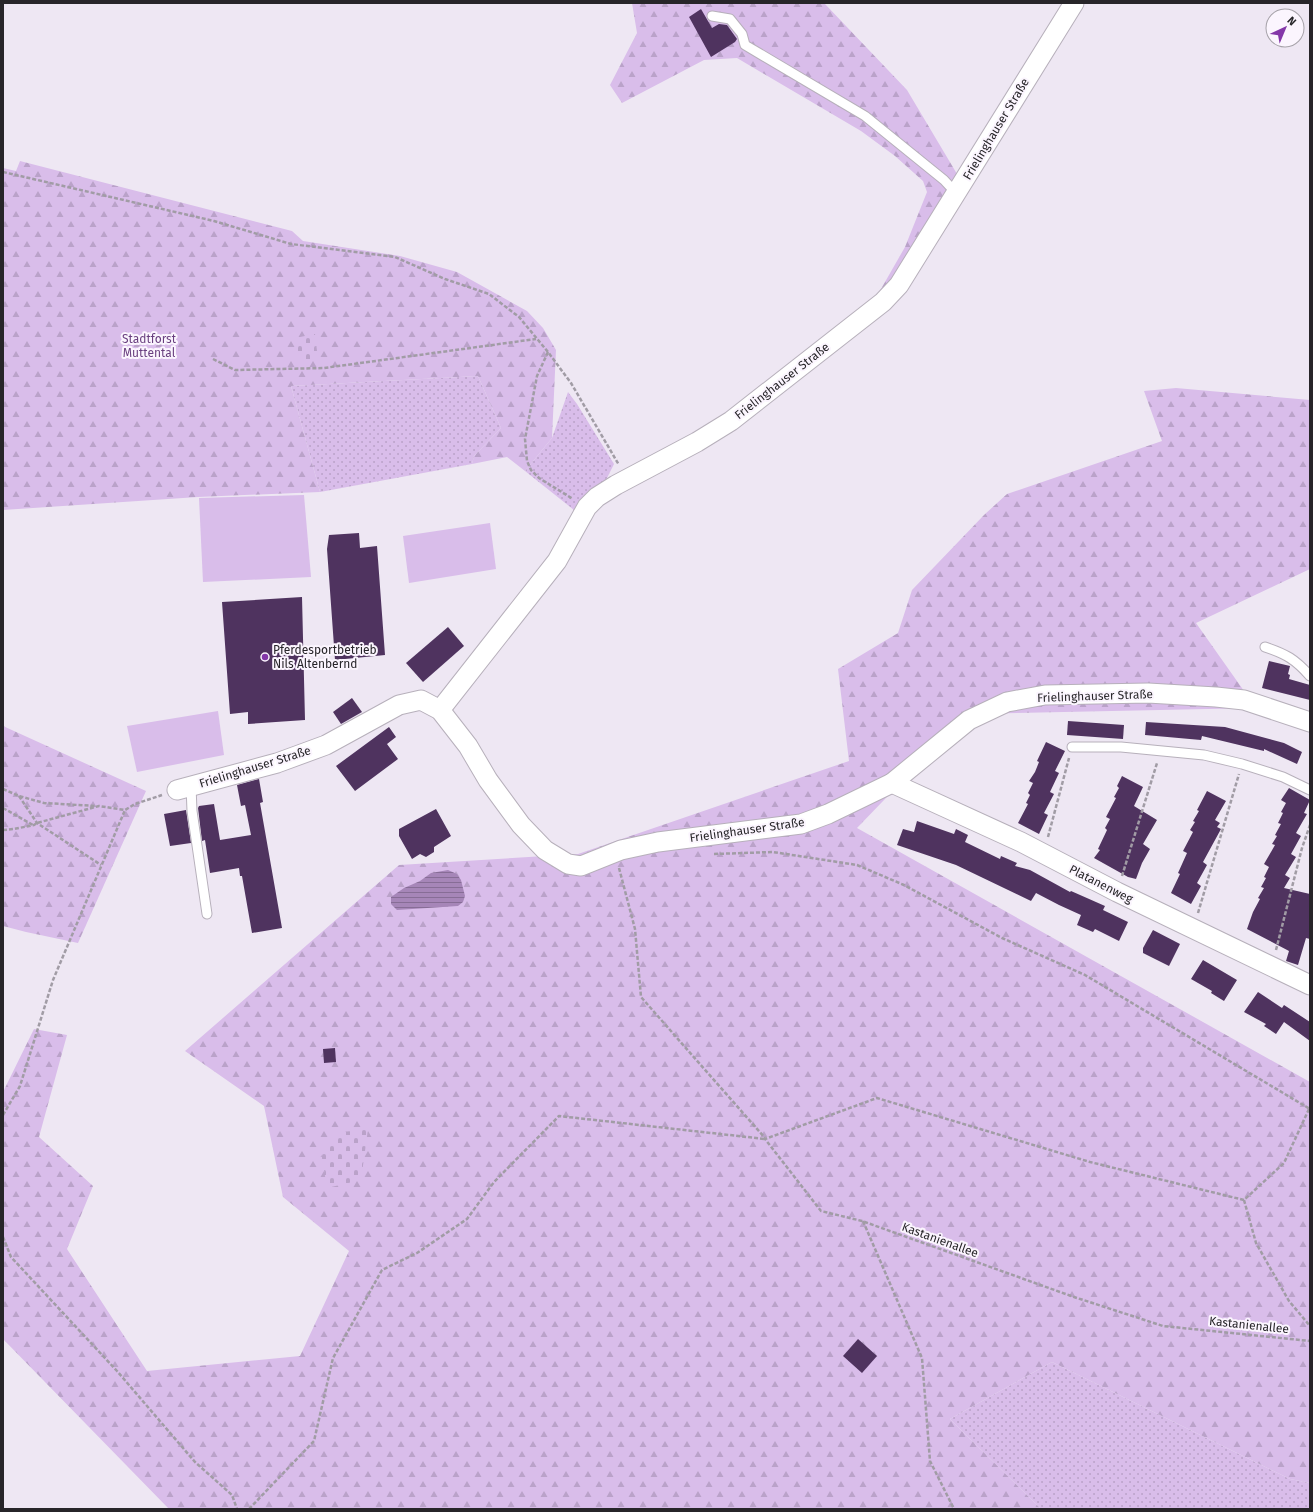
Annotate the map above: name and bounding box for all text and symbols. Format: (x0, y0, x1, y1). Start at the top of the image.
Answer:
north arrow (1265, 8, 1305, 48)
text: N (1284, 14, 1299, 28)
street label: Frielinghauser Straße (960, 76, 1032, 182)
park label: Stadtforst Muttental (122, 332, 177, 360)
street label: Frielinghauser Straße (732, 340, 832, 422)
place label: Pferdesportbetrieb Nils Altenbernd (273, 643, 377, 671)
marker: Pferdesportbetrieb Nils Altenbernd (260, 652, 270, 662)
street label: Frielinghauser Straße (1037, 687, 1153, 705)
street label: Frielinghauser Straße (197, 743, 313, 791)
street label: Frielinghauser Straße (689, 815, 805, 845)
street label: Platanenweg (1067, 862, 1136, 906)
street label: Kastanienallee (900, 1220, 980, 1260)
street label: Kastanienallee (1208, 1314, 1290, 1336)

